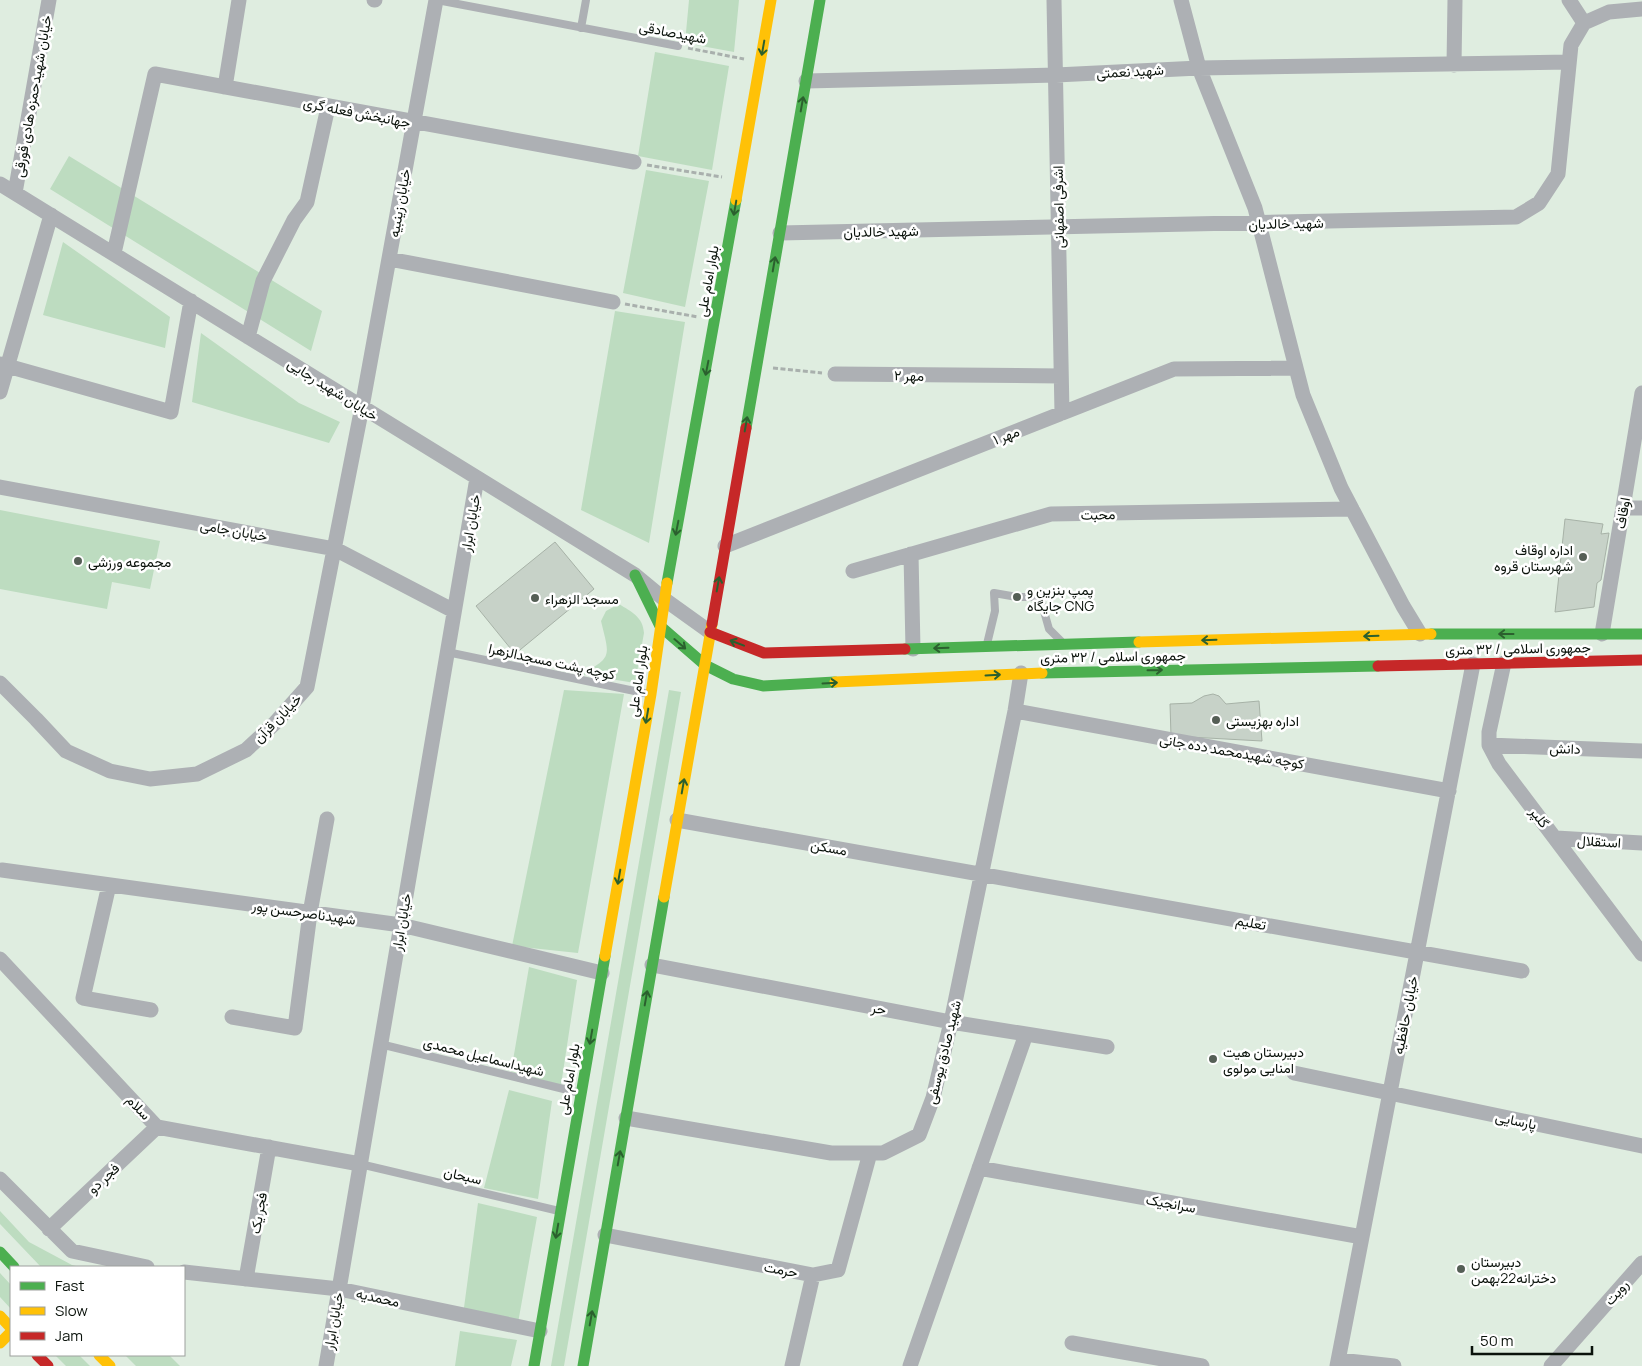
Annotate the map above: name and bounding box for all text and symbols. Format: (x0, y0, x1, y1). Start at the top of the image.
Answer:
street label: خیابان شهیدحمزه هادی قورقی (8, 13, 56, 179)
street label: شهیدصادقی (638, 16, 708, 48)
one-way arrow (757, 40, 767, 56)
street label: شهید نعمتی (1096, 60, 1164, 82)
street label: جهانبخش فعله گری (302, 92, 412, 132)
one-way arrow (797, 96, 807, 112)
street label: اشرفی اصفهانی (1048, 166, 1068, 248)
street label: خیابان زینبیه (384, 167, 414, 239)
one-way arrow (730, 200, 740, 216)
street label: شهید خالدیان (1248, 213, 1324, 233)
street label: شهید خالدیان (843, 221, 919, 241)
street label: بلوار امام علی (691, 244, 723, 318)
one-way arrow (770, 257, 780, 273)
street label: خیابان شهید رجایی (284, 353, 382, 425)
one-way arrow (701, 360, 711, 376)
street label: مهر ۲ (894, 365, 924, 385)
one-way arrow (742, 417, 752, 433)
street label: مهر ۱ (990, 421, 1022, 449)
street label: خیابان ابرار (455, 493, 484, 554)
street label: اوقاف (1610, 496, 1634, 530)
street label: محبت (1080, 504, 1116, 524)
street label: خیابان جامی (199, 515, 269, 545)
one-way arrow (671, 519, 681, 535)
place label: اداره اوقاف شهرستان قروه (1494, 540, 1573, 575)
marker: اداره اوقاف شهرستان قروه (1577, 551, 1589, 563)
place label: مجموعه ورزشی (88, 552, 171, 571)
marker: مجموعه ورزشی (72, 555, 84, 567)
one-way arrow (714, 577, 724, 593)
place label: پمپ بنزین و جایگاه CNG (1027, 580, 1094, 615)
place label: مسجد الزهراء (545, 589, 619, 608)
marker: پمپ بنزین و جایگاه CNG (1011, 591, 1023, 603)
marker: مسجد الزهراء (529, 592, 541, 604)
one-way arrow (1498, 629, 1514, 639)
one-way arrow (1364, 631, 1380, 641)
one-way arrow (1201, 636, 1217, 645)
street label: جمهوری اسلامی / ۳۲ متری (1445, 637, 1591, 659)
street label: کوچه پشت مسجدالزهرا (487, 638, 617, 685)
one-way arrow (673, 638, 686, 649)
one-way arrow (730, 638, 745, 647)
one-way arrow (934, 643, 950, 653)
street label: بلوار امام علی (623, 644, 651, 718)
street label: جمهوری اسلامی / ۳۲ متری (1040, 645, 1186, 667)
one-way arrow (1147, 666, 1163, 675)
one-way arrow (984, 670, 1000, 679)
one-way arrow (822, 678, 838, 687)
street label: خیابان قرآن (249, 689, 305, 747)
one-way arrow (641, 708, 651, 724)
place label: اداره بهزیستی (1226, 711, 1299, 730)
marker: اداره بهزیستی (1210, 714, 1222, 726)
street label: کوچه شهیدمحمد دده جانی (1158, 729, 1306, 774)
street label: دانش (1549, 738, 1581, 758)
one-way arrow (679, 778, 689, 794)
street label: گلپر (1525, 802, 1554, 832)
street label: استقلال (1576, 830, 1621, 853)
street label: مسکن (809, 834, 849, 860)
one-way arrow (613, 868, 623, 884)
street label: خیابان ابرار (386, 892, 415, 953)
street label: شهیدناصرحسن پور (250, 895, 357, 930)
street label: تعلیم (1234, 910, 1268, 934)
street label: خیابان حافظیه (1388, 974, 1422, 1056)
one-way arrow (642, 990, 652, 1006)
street label: حر (869, 997, 888, 1019)
street label: شهید صادق یوسفی (921, 998, 965, 1106)
one-way arrow (585, 1028, 595, 1044)
street label: شهیداسماعیل محمدی (422, 1032, 546, 1080)
street label: بلوار امام علی (552, 1042, 584, 1116)
place label: دبیرستان هیت امنایی مولوی (1223, 1042, 1304, 1077)
marker: دبیرستان هیت امنایی مولوی (1207, 1053, 1219, 1065)
street label: سلام (123, 1090, 155, 1124)
street label: پارسایی (1493, 1106, 1538, 1135)
one-way arrow (614, 1150, 624, 1166)
street label: فجر دو (83, 1158, 123, 1198)
street label: سبحان (442, 1161, 484, 1189)
street label: سرانجیک (1144, 1189, 1198, 1217)
street label: فجر یک (245, 1191, 271, 1235)
one-way arrow (552, 1223, 562, 1239)
place label: دبیرستان دخترانه22بهمن (1471, 1252, 1557, 1287)
street label: حرمت (762, 1256, 800, 1282)
marker: دبیرستان دخترانه22بهمن (1455, 1263, 1467, 1275)
legend (10, 1266, 185, 1356)
text: Fast (55, 1275, 84, 1296)
street label: رویت (1600, 1275, 1633, 1309)
street label: محمدیه (354, 1283, 402, 1311)
street label: خیابان ابرار (318, 1291, 347, 1352)
text: Slow (55, 1300, 88, 1321)
one-way arrow (586, 1310, 596, 1326)
scale bar (1472, 1324, 1592, 1356)
text: Jam (55, 1325, 83, 1346)
text: 50 m (1480, 1330, 1514, 1351)

